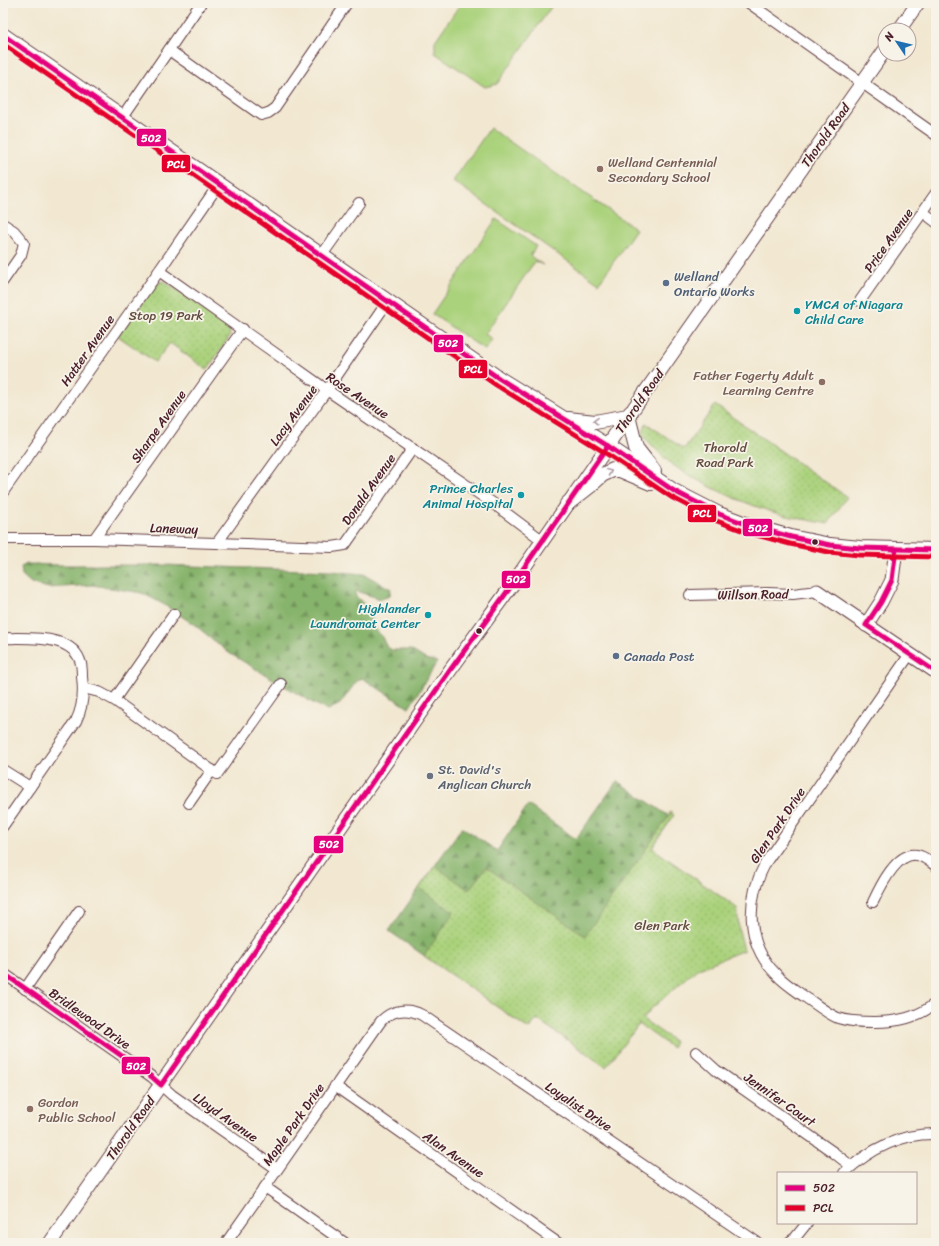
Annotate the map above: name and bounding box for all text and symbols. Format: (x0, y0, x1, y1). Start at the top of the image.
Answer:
north arrow (877, 22, 917, 62)
text: N (879, 28, 899, 46)
street label: Thorold Road (795, 97, 857, 172)
line badge: 502 (136, 128, 167, 147)
text: 502 (141, 129, 162, 148)
place label: Welland Centennial Secondary School (608, 151, 717, 189)
line badge: PCL (161, 154, 191, 173)
text: PCL (167, 155, 186, 174)
marker: Welland Centennial Secondary School (595, 164, 605, 174)
street label: Price Avenue (858, 203, 919, 278)
place label: Welland Ontario Works (674, 265, 755, 303)
marker: Welland Ontario Works (661, 278, 671, 288)
place label: YMCA of Niagara Child Care (805, 293, 903, 331)
park label: Stop 19 Park (129, 304, 203, 327)
marker: YMCA of Niagara Child Care (792, 306, 802, 316)
street label: Hatter Avenue (54, 309, 121, 391)
line badge: 502 (433, 334, 464, 353)
text: 502 (438, 334, 459, 353)
line badge: PCL (458, 359, 488, 379)
text: PCL (464, 360, 483, 379)
street label: Thorold Road (609, 363, 671, 438)
place label: Father Fogerty Adult Learning Centre (693, 364, 814, 402)
street label: Rose Avenue (321, 366, 394, 425)
marker: Father Fogerty Adult Learning Centre (817, 377, 827, 387)
street label: Lacy Avenue (263, 380, 324, 451)
street label: Sharpe Avenue (125, 385, 192, 468)
one-way arrow (593, 417, 599, 426)
park label: Thorold Road Park (696, 436, 754, 474)
street label: Donald Avenue (335, 448, 402, 530)
one-way arrow (605, 469, 612, 477)
place label: Prince Charles Animal Hospital (422, 477, 514, 515)
marker: Prince Charles Animal Hospital (516, 490, 526, 500)
line badge: PCL (687, 504, 717, 523)
text: PCL (693, 504, 712, 523)
street label: Laneway (149, 516, 199, 541)
line badge: 502 (742, 518, 773, 537)
text: 502 (748, 519, 769, 538)
unlabelled marker (810, 537, 820, 547)
line badge: 502 (501, 570, 531, 589)
text: 502 (506, 570, 527, 589)
street label: Willson Road (717, 582, 790, 607)
place label: Highlander Laundromat Center (310, 597, 421, 635)
marker: Highlander Laundromat Center (423, 610, 433, 620)
unlabelled marker (474, 626, 484, 636)
place label: Canada Post (624, 645, 695, 668)
marker: Canada Post (611, 651, 621, 661)
place label: St. David's Anglican Church (437, 758, 532, 796)
marker: St. David's Anglican Church (425, 771, 435, 781)
street label: Glen Park Drive (743, 782, 812, 868)
line badge: 502 (313, 835, 344, 854)
text: 502 (319, 835, 340, 854)
park label: Glen Park (634, 914, 690, 937)
street label: Bridlewood Drive (44, 982, 135, 1055)
line badge: 502 (121, 1056, 151, 1075)
text: 502 (126, 1057, 147, 1076)
street label: Jennifer Court (738, 1066, 821, 1133)
street label: Loyalist Drive (540, 1075, 617, 1138)
street label: Maple Park Drive (256, 1078, 331, 1171)
street label: Lloyd Avenue (188, 1086, 263, 1149)
street label: Thorold Road (100, 1090, 162, 1165)
place label: Gordon Public School (38, 1091, 116, 1129)
marker: Gordon Public School (25, 1104, 35, 1114)
street label: Alan Avenue (417, 1124, 490, 1184)
legend (777, 1172, 917, 1224)
text: 502 (813, 1177, 835, 1199)
text: PCL (813, 1197, 834, 1219)

